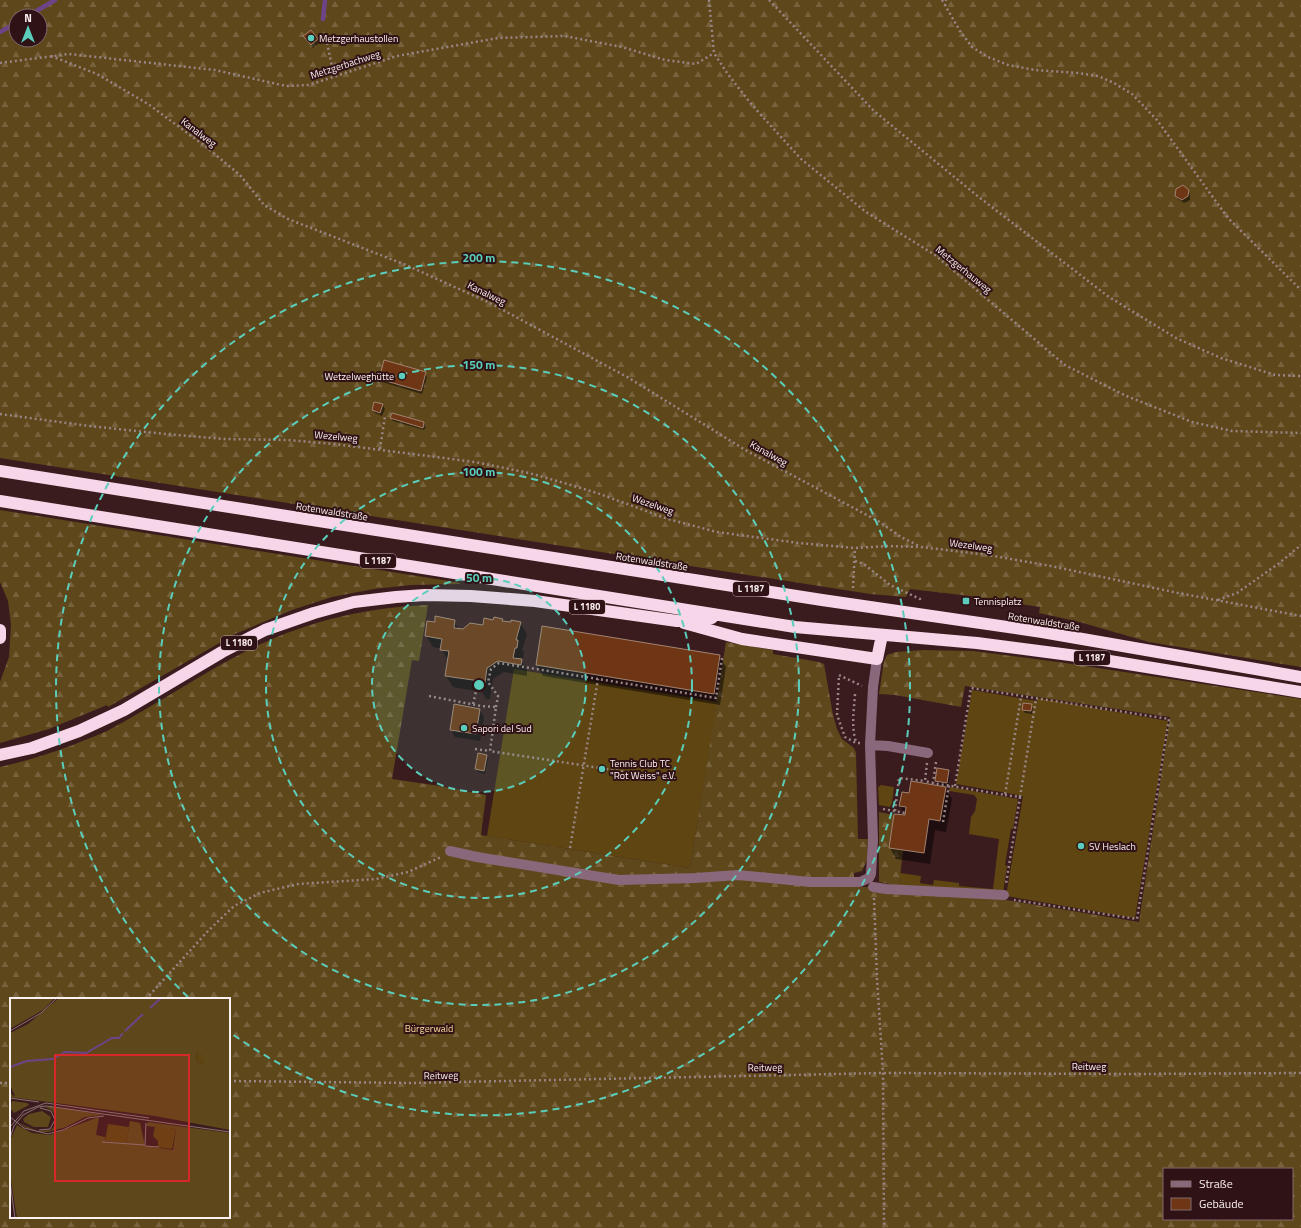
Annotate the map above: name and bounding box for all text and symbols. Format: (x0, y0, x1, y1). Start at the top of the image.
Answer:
north arrow (8, 8, 48, 48)
text: N (24, 10, 32, 26)
place label: Metzgerhaustollen (319, 31, 398, 46)
marker: Metzgerhaustollen (306, 33, 316, 43)
street label: Metzgerbachweg (308, 46, 382, 83)
street label: Kanalweg (178, 114, 220, 151)
street label: Metzgerhauweg (932, 242, 995, 297)
text: 200 m (463, 248, 495, 267)
street label: Kanalweg (465, 278, 509, 309)
text: 150 m (463, 355, 495, 374)
place label: Wetzelweghütte (324, 369, 394, 384)
marker: Wetzelweghütte (397, 371, 407, 381)
street label: Wezelweg (314, 427, 358, 446)
street label: Kanalweg (747, 437, 790, 470)
text: 100 m (463, 462, 495, 481)
street label: Wezelweg (630, 490, 676, 519)
street label: Rotenwaldstraße (295, 498, 369, 525)
street label: Wezelweg (948, 535, 993, 556)
street label: Rotenwaldstraße (615, 548, 689, 575)
road number: L 1187 (360, 554, 396, 568)
text: 50 m (466, 568, 492, 587)
road number: L 1187 (733, 582, 769, 596)
place label: Tennisplatz (974, 594, 1022, 609)
marker: Tennisplatz (961, 596, 971, 606)
road number: L 1180 (569, 600, 605, 614)
street label: Rotenwaldstraße (1007, 608, 1081, 635)
road number: L 1180 (221, 636, 257, 650)
road number: L 1187 (1074, 651, 1110, 665)
centre of rings (472, 678, 486, 692)
place label: Sapori del Sud (472, 721, 532, 736)
marker: Sapori del Sud (459, 723, 469, 733)
place label: Tennis Club TC "Rot Weiss" e.V. (610, 756, 676, 783)
marker: Tennis Club TC "Rot Weiss" e.V. (597, 764, 607, 774)
place label: SV Heslach (1089, 839, 1136, 854)
marker: SV Heslach (1076, 841, 1086, 851)
inset map (10, 998, 230, 1218)
park label: Bürgerwald (405, 1021, 453, 1036)
street label: Reitweg (1072, 1059, 1106, 1074)
street label: Reitweg (748, 1060, 782, 1075)
street label: Reitweg (424, 1068, 458, 1083)
legend (1163, 1168, 1293, 1220)
text: Straße (1199, 1174, 1233, 1193)
text: Gebäude (1199, 1194, 1244, 1213)

